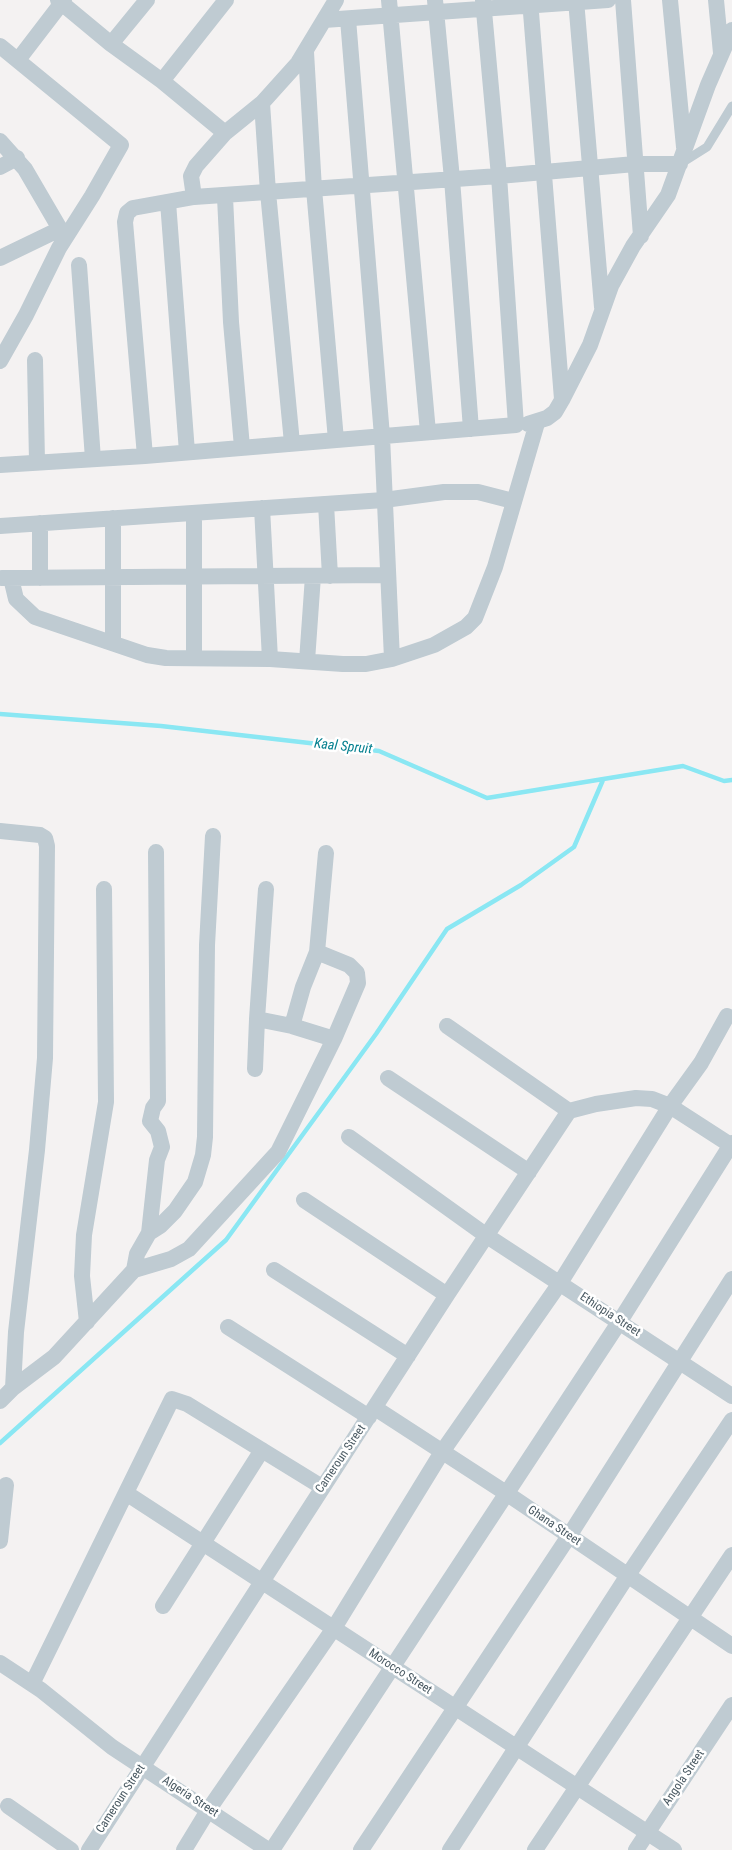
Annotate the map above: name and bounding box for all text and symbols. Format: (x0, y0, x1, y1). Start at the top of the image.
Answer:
water label: Kaal Spruit (313, 736, 373, 758)
street label: Ethiopia Street (577, 1290, 643, 1340)
street label: Cameroun Street (313, 1422, 369, 1496)
street label: Ghana Street (525, 1503, 583, 1549)
street label: Morocco Street (366, 1646, 434, 1698)
street label: Angola Street (660, 1747, 708, 1809)
street label: Cameroun Street (93, 1762, 149, 1836)
street label: Algeria Street (159, 1773, 221, 1821)

